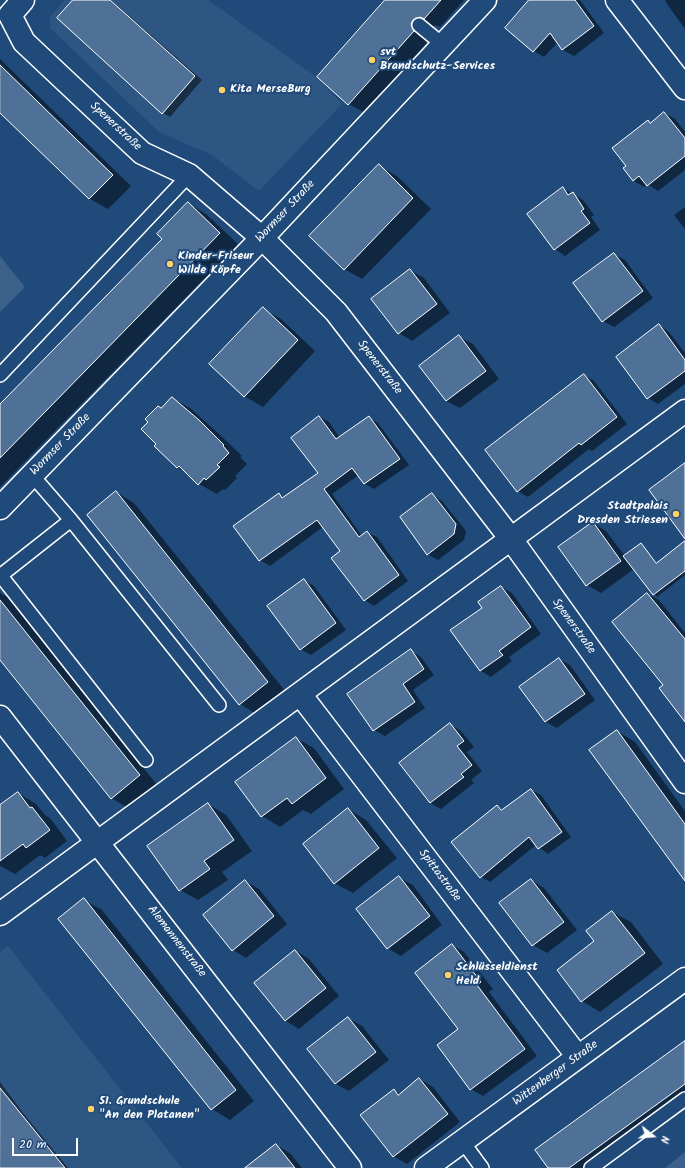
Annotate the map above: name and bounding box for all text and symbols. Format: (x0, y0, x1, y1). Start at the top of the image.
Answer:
place label: svt Brandschutz-Services (380, 46, 495, 74)
marker: svt Brandschutz-Services (367, 55, 377, 65)
place label: Kita MerseBurg (230, 83, 311, 97)
marker: Kita MerseBurg (217, 85, 227, 95)
street label: Spenerstraße (86, 100, 144, 154)
street label: Wormser Straße (253, 178, 319, 246)
place label: Kinder-Friseur Wilde Köpfe (178, 250, 254, 278)
marker: Kinder-Friseur Wilde Köpfe (165, 259, 175, 269)
street label: Spenerstraße (353, 338, 405, 398)
street label: Wormser Straße (28, 411, 94, 479)
place label: Stadtpalais Dresden Striesen (577, 500, 668, 528)
marker: Stadtpalais Dresden Striesen (671, 509, 681, 519)
street label: Spenerstraße (548, 596, 598, 658)
street label: Spittastraße (415, 847, 463, 905)
street label: Alemannenstraße (143, 903, 209, 981)
place label: Schlüsseldienst Held (456, 961, 538, 989)
marker: Schlüsseldienst Held (443, 970, 453, 980)
street label: Wittenberger Straße (511, 1038, 601, 1110)
place label: 51. Grundschule "An den Platanen" (99, 1095, 200, 1123)
marker: 51. Grundschule "An den Platanen" (86, 1104, 96, 1114)
north arrow (633, 1116, 673, 1156)
scale bar (14, 1130, 80, 1156)
text: N (655, 1134, 674, 1145)
text: 20 m (19, 1135, 46, 1154)

